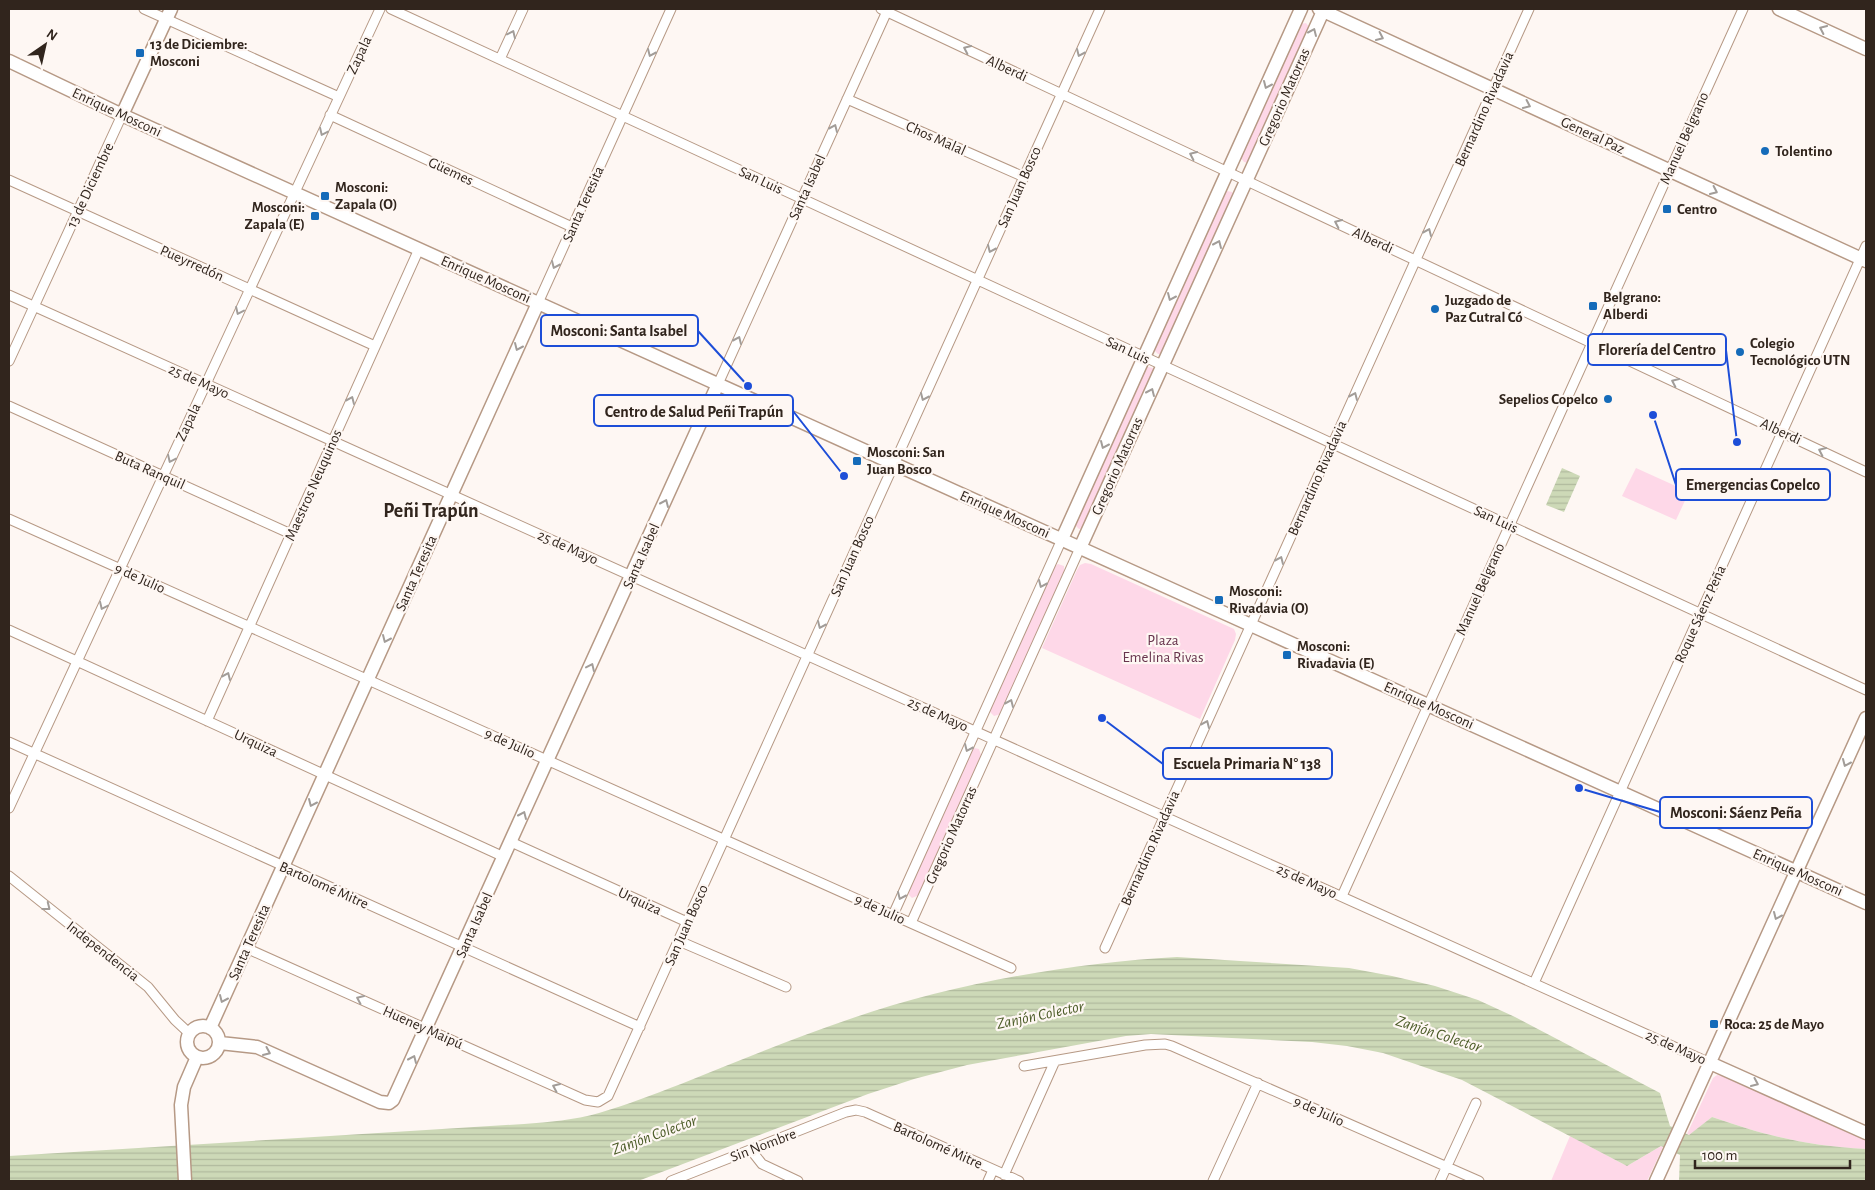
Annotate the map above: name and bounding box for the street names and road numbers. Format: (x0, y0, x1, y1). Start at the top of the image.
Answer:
street label: Zapala (344, 34, 375, 77)
street label: Gregorio Matorras (1256, 46, 1313, 148)
street label: Bernardino Rivadavia (1452, 49, 1517, 169)
street label: Alberdi (984, 53, 1030, 84)
street label: Enrique Mosconi (70, 85, 164, 140)
street label: Manuel Belgrano (1657, 90, 1712, 187)
street label: General Paz (1559, 114, 1627, 157)
street label: Chos Malal (904, 119, 968, 158)
street label: 13 de Diciembre (64, 140, 117, 230)
street label: San Juan Bosco (995, 144, 1044, 230)
street label: Santa Isabel (786, 152, 829, 222)
street label: Güemes (426, 155, 476, 188)
street label: Santa Teresita (560, 164, 607, 244)
street label: San Luis (736, 164, 785, 197)
street label: Alberdi (1350, 225, 1396, 256)
street label: Pueyrredón (158, 243, 226, 284)
street label: Enrique Mosconi (439, 253, 533, 306)
street label: San Luis (1103, 334, 1152, 367)
street label: 25 de Mayo (166, 361, 231, 401)
street label: Zapala (173, 401, 204, 444)
street label: Gregorio Matorras (1089, 415, 1146, 517)
street label: Alberdi (1758, 416, 1804, 447)
street label: Bernardino Rivadavia (1285, 418, 1350, 538)
street label: Maestros Neuquinos (282, 427, 345, 543)
street label: Buta Ranquil (112, 448, 187, 493)
street label: Enrique Mosconi (958, 488, 1052, 541)
street label: San Luis (1471, 503, 1520, 536)
street label: San Juan Bosco (828, 513, 877, 599)
street label: Santa Isabel (620, 521, 663, 591)
street label: 25 de Mayo (535, 527, 600, 567)
street label: Santa Teresita (393, 533, 440, 613)
street label: Manuel Belgrano (1453, 541, 1508, 638)
street label: 9 de Julio (112, 561, 167, 596)
street label: Roque Sáenz Peña (1672, 563, 1729, 665)
street label: Enrique Mosconi (1382, 679, 1476, 732)
street label: 25 de Mayo (905, 694, 970, 734)
street label: 9 de Julio (482, 726, 537, 761)
street label: Urquiza (232, 727, 280, 760)
street label: Gregorio Matorras (923, 784, 980, 886)
street label: Bernardino Rivadavia (1118, 788, 1183, 908)
street label: Enrique Mosconi (1751, 846, 1845, 899)
street label: Bartolomé Mitre (277, 859, 371, 912)
street label: 25 de Mayo (1274, 861, 1339, 901)
street label: San Juan Bosco (662, 882, 711, 968)
street label: Urquiza (616, 885, 664, 918)
street label: Santa Isabel (453, 890, 496, 960)
street label: 9 de Julio (852, 892, 907, 927)
street label: Santa Teresita (226, 902, 273, 982)
street label: Independencia (64, 919, 142, 984)
street label: Hueney Maipú (381, 1003, 465, 1052)
street label: 25 de Mayo (1643, 1027, 1708, 1067)
street label: 9 de Julio (1291, 1094, 1346, 1129)
street label: Bartolomé Mitre (891, 1119, 985, 1172)
street label: Sin Nombre (728, 1126, 798, 1165)

